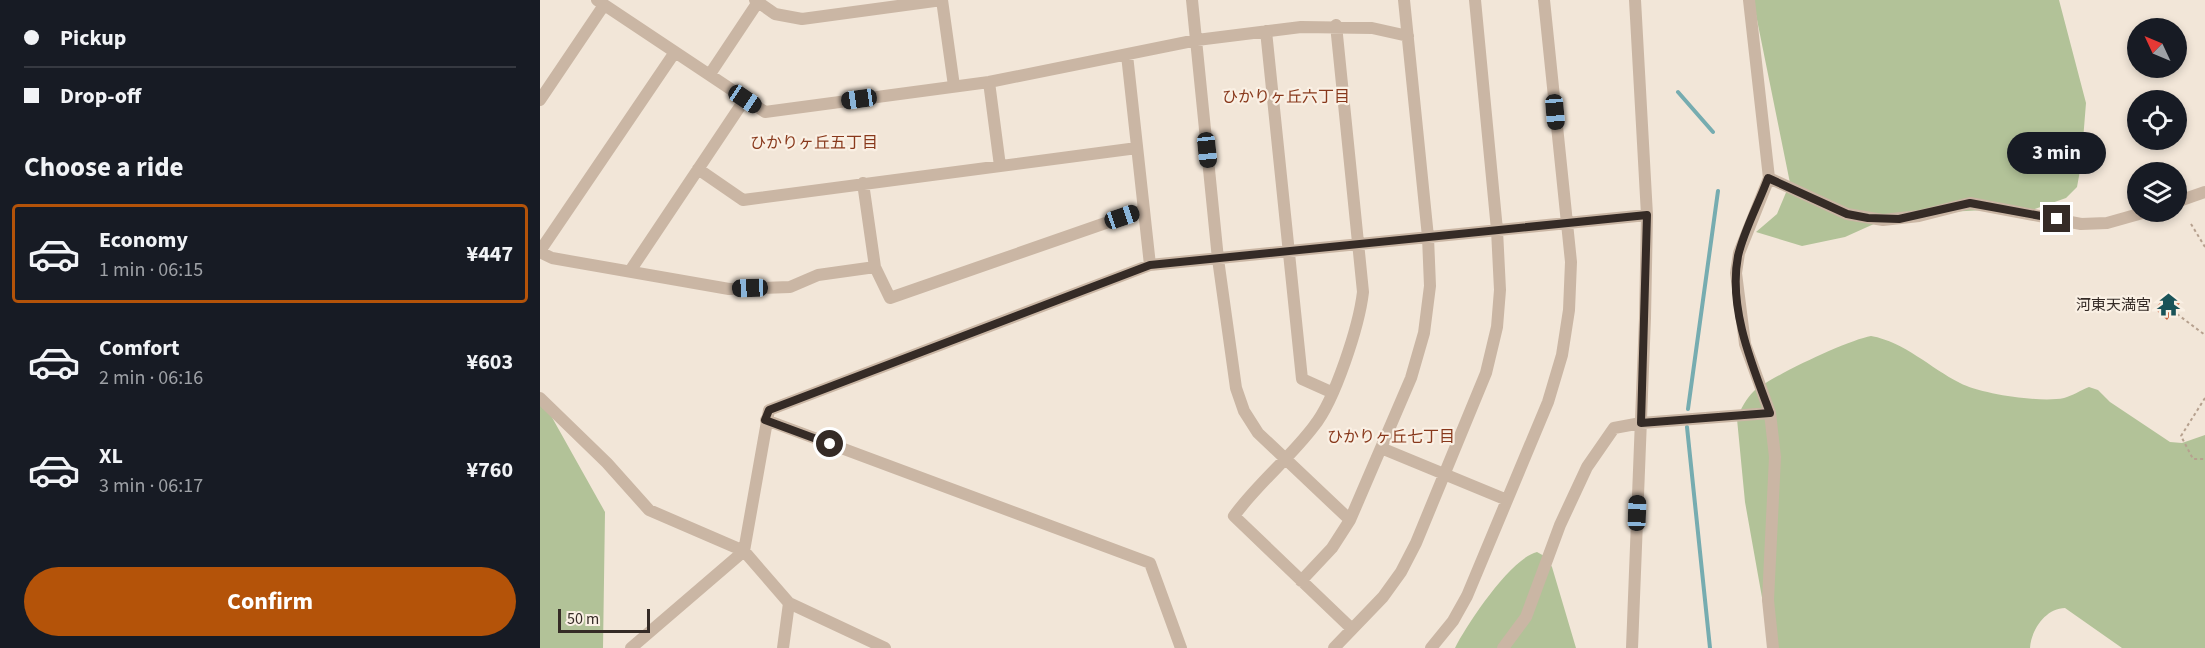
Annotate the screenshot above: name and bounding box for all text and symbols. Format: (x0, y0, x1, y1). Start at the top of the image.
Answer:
north arrow (2127, 18, 2187, 78)
map controls (2127, 18, 2187, 222)
text: Pickup (60, 22, 126, 54)
text: Drop-off (60, 80, 141, 112)
car (725, 81, 765, 117)
district label: ひかりヶ丘六丁目 (1222, 86, 1350, 108)
car (840, 88, 878, 110)
button: locate (2127, 90, 2187, 150)
car (1544, 93, 1566, 131)
car (1196, 131, 1218, 169)
district label: ひかりヶ丘五丁目 (750, 132, 878, 154)
callout: 3 min (2008, 132, 2107, 174)
text: 3 min (2032, 139, 2081, 167)
text: Choose a ride (24, 148, 184, 187)
button: layers (2127, 162, 2187, 222)
car (1102, 203, 1142, 231)
route end (2043, 205, 2070, 232)
text: Economy (99, 224, 188, 256)
icon: car (27, 227, 81, 281)
text: ¥447 (467, 238, 513, 270)
text: 1 min · 06:15 (99, 256, 203, 284)
car (732, 278, 768, 298)
temple icon: 河東天満宮 (2156, 292, 2182, 318)
place label: 河東天満宮 (2076, 295, 2151, 316)
text: Comfort (99, 332, 180, 364)
icon: car (27, 335, 81, 389)
text: ¥603 (467, 346, 513, 378)
text: 2 min · 06:16 (99, 364, 203, 392)
district label: ひかりヶ丘七丁目 (1327, 426, 1455, 448)
route start (816, 430, 843, 457)
text: XL (99, 440, 123, 472)
icon: car (27, 443, 81, 497)
text: ¥760 (467, 454, 513, 486)
text: 3 min · 06:17 (99, 472, 203, 500)
car (1627, 495, 1647, 531)
button: Confirm (24, 567, 516, 636)
scale bar (558, 606, 650, 634)
text: 50 m (567, 608, 599, 630)

